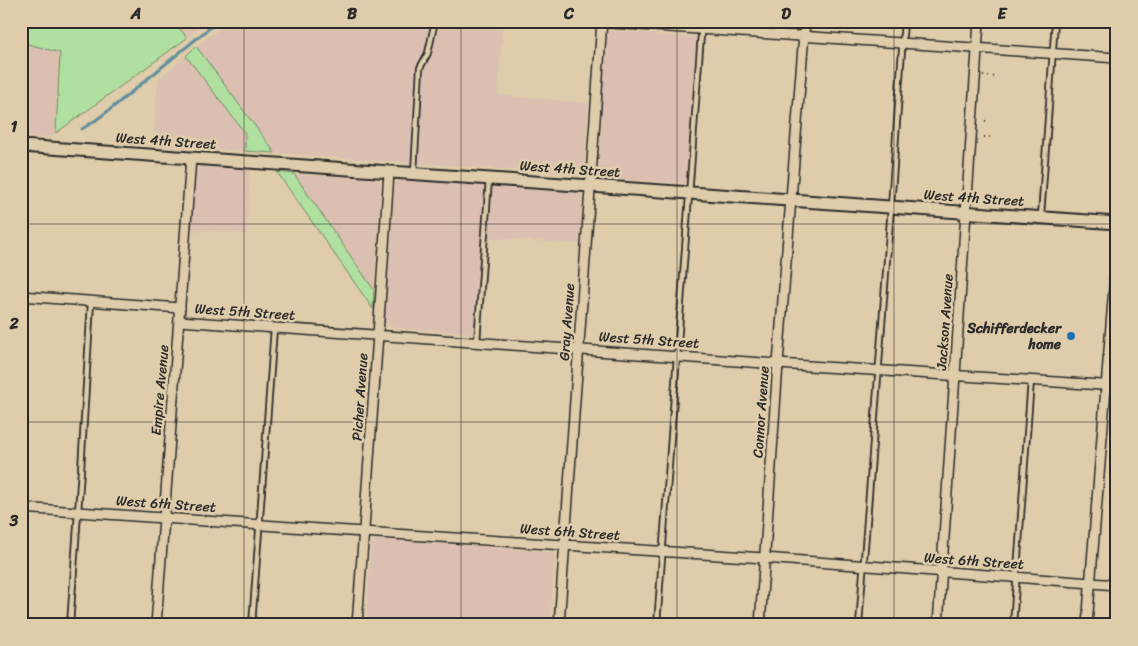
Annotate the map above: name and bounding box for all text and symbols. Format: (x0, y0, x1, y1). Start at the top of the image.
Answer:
text: A (130, 0, 141, 28)
text: B (347, 0, 358, 28)
text: C (563, 0, 575, 28)
text: D (781, 0, 791, 28)
text: E (998, 0, 1008, 28)
text: 1 (11, 112, 18, 141)
street label: West 4th Street (115, 125, 217, 157)
street label: West 4th Street (519, 153, 621, 185)
street label: West 4th Street (923, 182, 1025, 214)
street label: Jackson Avenue (929, 273, 961, 372)
street label: Gray Avenue (552, 282, 582, 362)
street label: West 5th Street (194, 296, 296, 328)
text: 2 (8, 309, 19, 338)
place label: Schifferdecker home (966, 316, 1062, 357)
street label: West 5th Street (598, 324, 700, 356)
marker: Schifferdecker home (1065, 330, 1077, 342)
street label: Empire Avenue (144, 344, 176, 436)
street label: Picher Avenue (344, 352, 376, 442)
street label: Connor Avenue (745, 365, 777, 459)
street label: West 6th Street (115, 488, 217, 520)
text: 3 (9, 506, 19, 535)
street label: West 6th Street (519, 516, 621, 548)
street label: West 6th Street (923, 545, 1025, 577)

